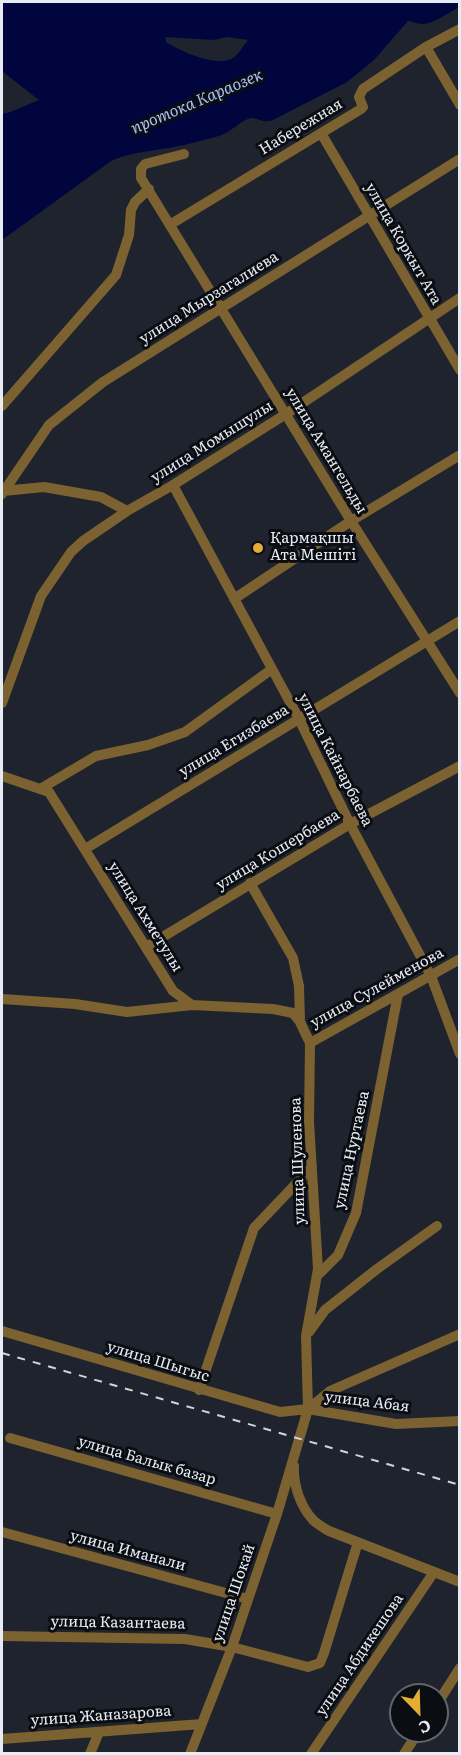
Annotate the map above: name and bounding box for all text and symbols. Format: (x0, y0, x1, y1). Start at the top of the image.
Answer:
water label: протока Караозек (128, 66, 266, 138)
street label: Набережная (256, 95, 346, 159)
street label: улица Коркыт Ата (361, 180, 445, 308)
street label: улица Мырзагалиева (136, 248, 282, 348)
street label: улица Амангельды (281, 385, 371, 517)
street label: улица Момышулы (148, 397, 276, 487)
place label: Қармақшы Ата Мешіті (270, 530, 356, 565)
marker: Қармақшы Ата Мешіті (251, 541, 265, 555)
street label: улица Кайнарбаева (294, 690, 376, 830)
street label: улица Егизбаева (176, 701, 292, 781)
street label: улица Кошербаева (213, 806, 343, 894)
street label: улица Ахметулы (104, 859, 186, 975)
street label: улица Сулейменова (307, 944, 447, 1032)
street label: улица Нуртаева (331, 1089, 373, 1211)
street label: улица Шуленова (287, 1097, 309, 1225)
street label: улица Шыгыс (105, 1338, 211, 1386)
street label: улица Абая (324, 1388, 410, 1416)
street label: улица Балык базар (76, 1433, 218, 1489)
street label: улица Иманали (68, 1527, 188, 1575)
street label: улица Шокай (209, 1542, 259, 1644)
street label: улица Абдикешова (312, 1591, 408, 1719)
street label: улица Казантаева (50, 1613, 186, 1633)
north arrow (389, 1683, 449, 1743)
street label: улица Жаназарова (30, 1702, 172, 1730)
text: С (415, 1714, 435, 1741)

